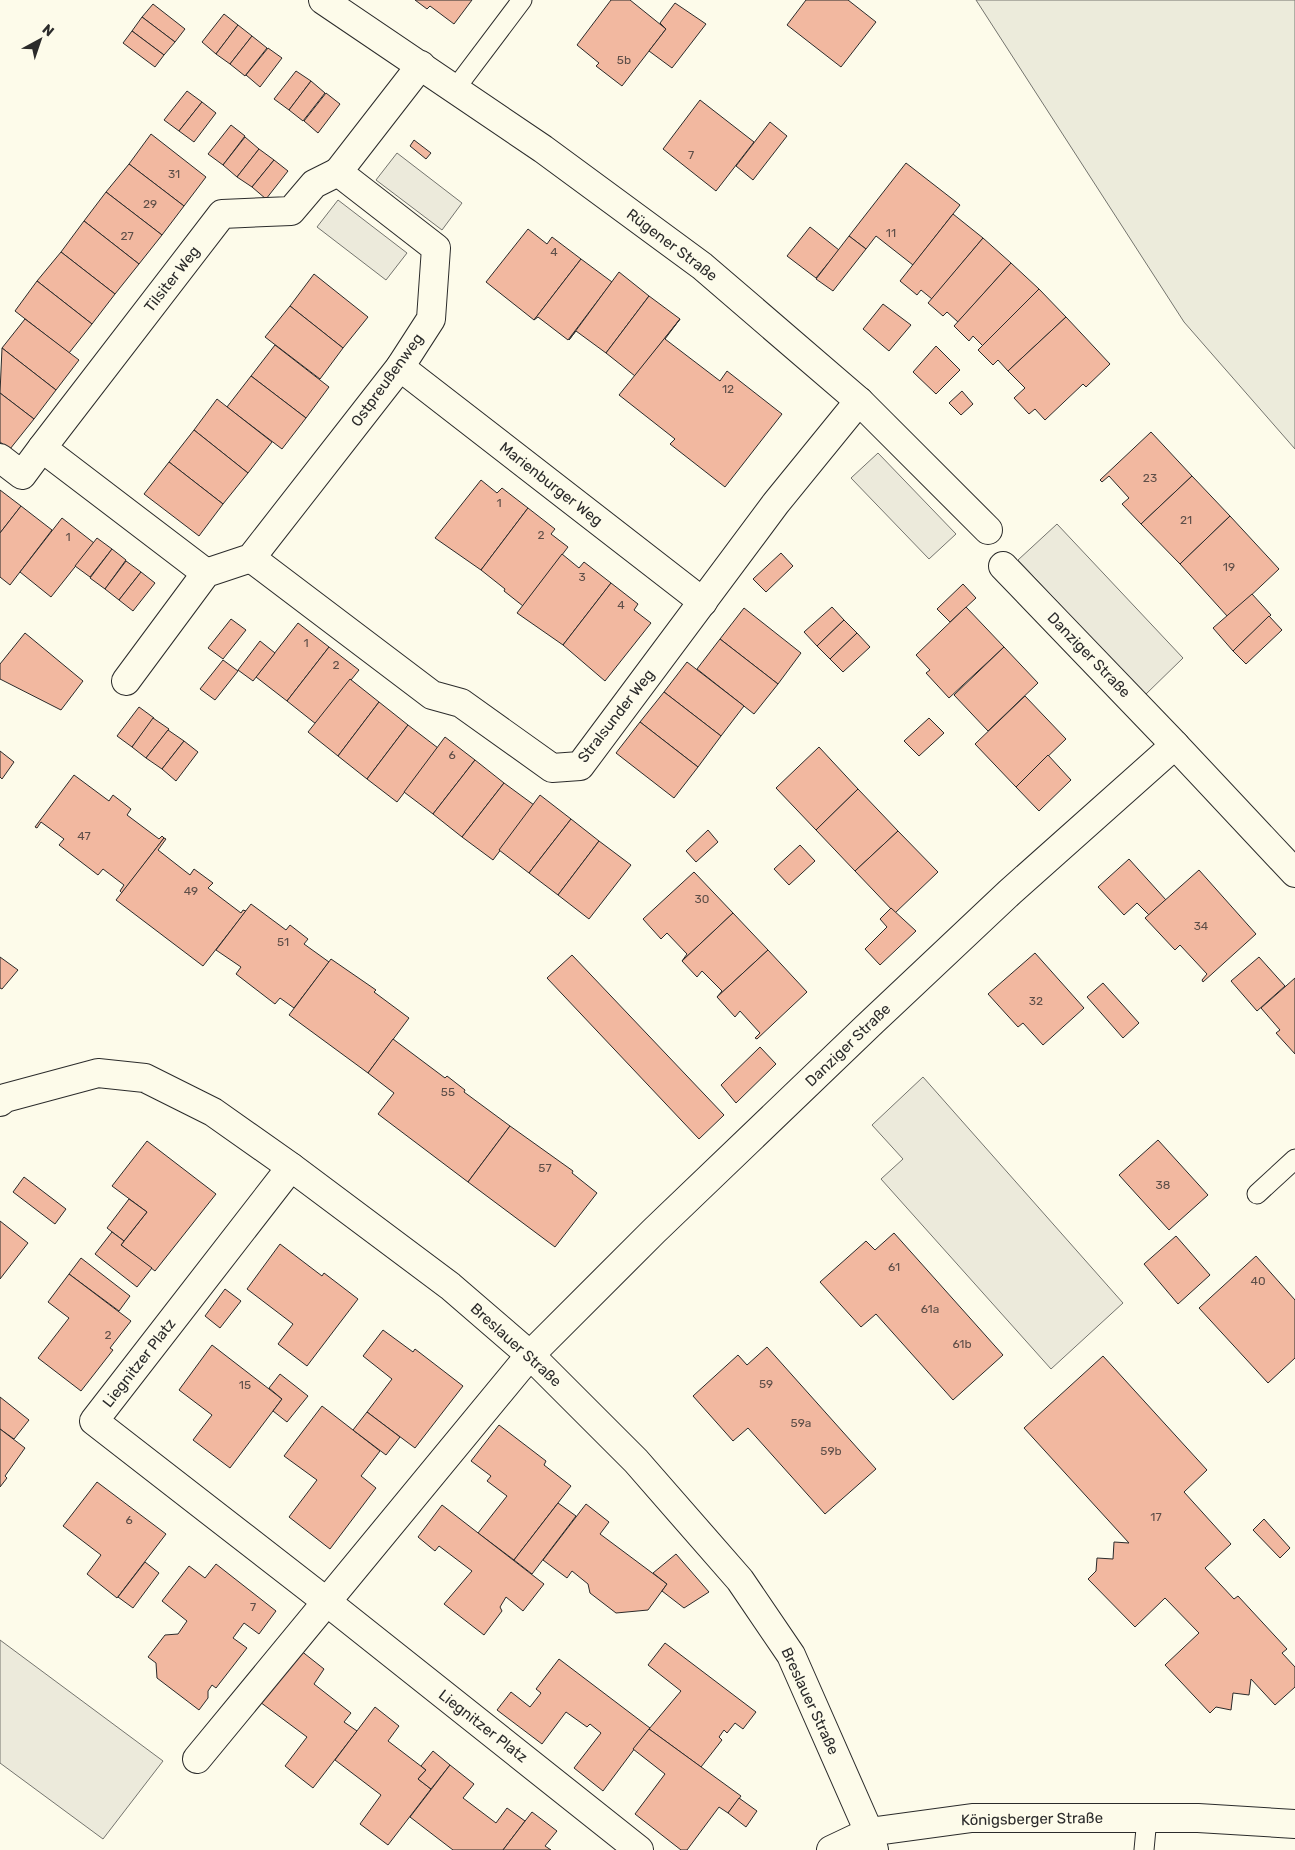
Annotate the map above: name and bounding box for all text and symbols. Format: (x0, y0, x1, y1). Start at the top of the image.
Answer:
north arrow (15, 15, 65, 65)
text: N (39, 21, 57, 40)
house number: 5b (617, 53, 631, 67)
house number: 7 (688, 148, 694, 162)
house number: 31 (168, 167, 180, 181)
house number: 29 (143, 197, 157, 211)
street label: Rügener Straße (623, 205, 721, 285)
house number: 11 (886, 226, 896, 240)
house number: 27 (120, 229, 134, 243)
street label: Tilsiter Weg (140, 242, 204, 316)
house number: 4 (550, 245, 558, 259)
street label: Ostpreußenweg (347, 330, 427, 430)
house number: 12 (722, 382, 734, 396)
street label: Marienburger Weg (496, 438, 606, 530)
house number: 23 (1143, 471, 1157, 485)
house number: 1 (496, 496, 502, 510)
house number: 21 (1180, 513, 1192, 527)
house number: 2 (537, 528, 545, 542)
house number: 1 (65, 530, 71, 544)
house number: 19 (1223, 560, 1235, 574)
house number: 3 (578, 570, 586, 584)
house number: 4 (617, 598, 625, 612)
street label: Danziger Straße (1044, 609, 1134, 701)
house number: 1 (303, 636, 309, 650)
house number: 2 (332, 658, 340, 672)
street label: Stralsunder Weg (574, 666, 658, 766)
house number: 6 (448, 748, 456, 762)
house number: 47 (77, 829, 91, 843)
house number: 49 (184, 884, 198, 898)
house number: 30 (695, 892, 709, 906)
house number: 34 (1194, 919, 1209, 933)
house number: 51 (277, 935, 289, 949)
house number: 32 (1029, 994, 1043, 1008)
street label: Danziger Straße (802, 1000, 894, 1090)
house number: 55 (441, 1085, 455, 1099)
house number: 57 (538, 1161, 552, 1175)
house number: 38 (1156, 1178, 1170, 1192)
house number: 61 (888, 1260, 900, 1274)
house number: 40 (1250, 1274, 1266, 1288)
street label: Breslauer Straße (467, 1299, 565, 1391)
house number: 61a (921, 1302, 939, 1316)
street label: Liegnitzer Platz (99, 1315, 180, 1411)
house number: 2 (104, 1328, 112, 1342)
house number: 61b (952, 1337, 972, 1351)
house number: 59 (759, 1377, 773, 1391)
house number: 15 (239, 1378, 251, 1392)
house number: 59a (791, 1416, 811, 1430)
house number: 59b (820, 1444, 842, 1458)
house number: 17 (1150, 1510, 1162, 1524)
house number: 6 (125, 1513, 133, 1527)
house number: 7 (250, 1600, 256, 1614)
street label: Breslauer Straße (777, 1644, 843, 1758)
street label: Liegnitzer Platz (435, 1686, 531, 1767)
street label: Königsberger Straße (961, 1809, 1103, 1829)

